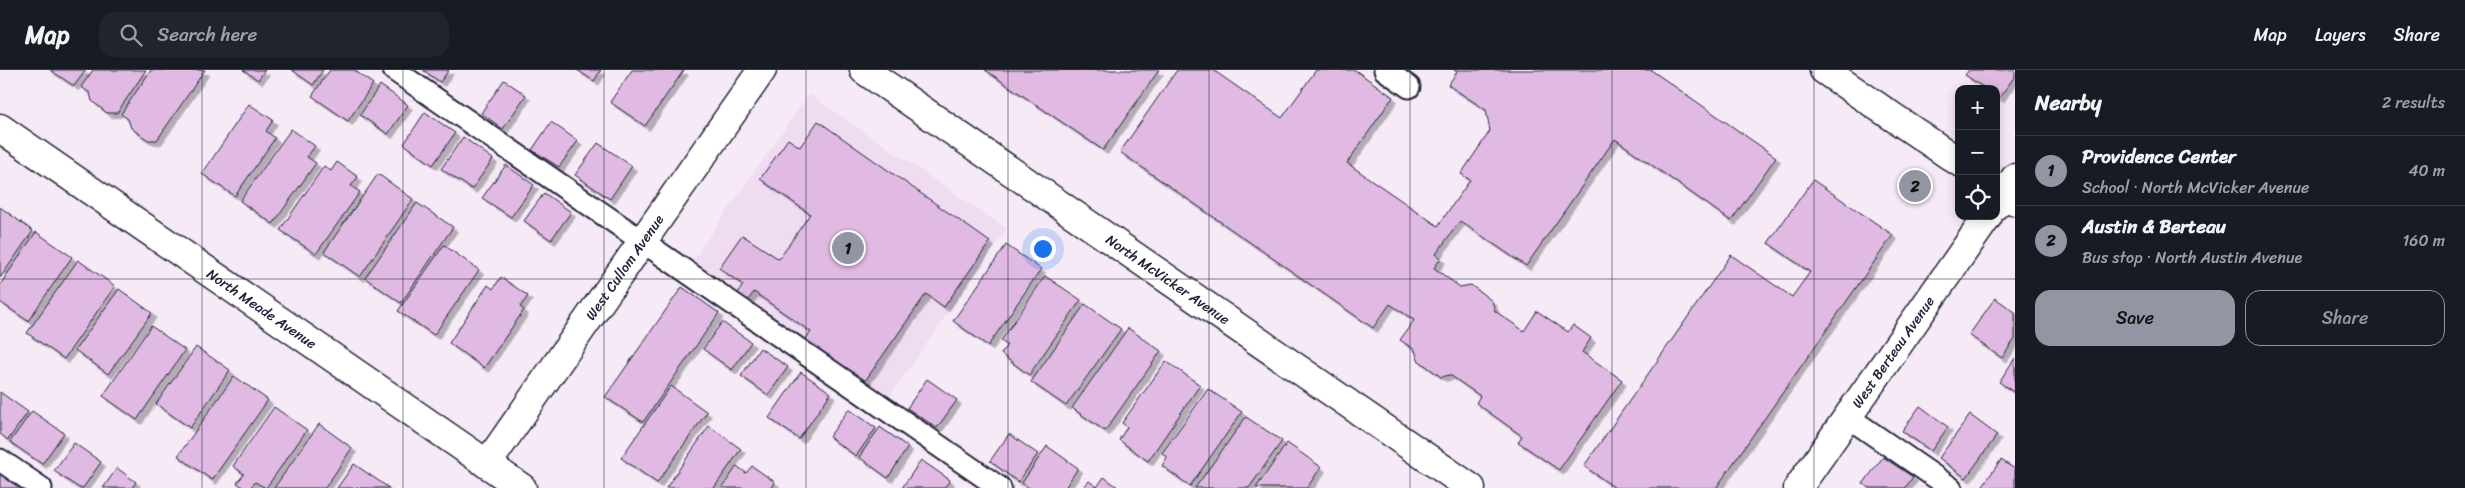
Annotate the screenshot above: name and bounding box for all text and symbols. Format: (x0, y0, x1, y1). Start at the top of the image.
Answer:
search box (99, 12, 449, 57)
text: Map (25, 14, 69, 56)
text: Search here (157, 18, 257, 51)
text: Map (2254, 19, 2287, 51)
text: Layers (2315, 19, 2366, 51)
text: Share (2394, 19, 2440, 51)
icon: search (117, 21, 145, 49)
text: Nearby (2035, 84, 2101, 122)
map controls (1955, 85, 2000, 220)
button: + (1955, 85, 2000, 130)
text: 2 results (2382, 88, 2445, 117)
button: − (1955, 130, 2000, 175)
text: Providence Center (2082, 140, 2236, 173)
text: 1 (2048, 156, 2054, 185)
text: 40 m (2408, 156, 2445, 185)
pin: 2 (1899, 167, 1931, 205)
text: School · North McVicker Avenue (2082, 173, 2309, 202)
button: locate (1955, 175, 2000, 220)
street label: West Cullom Avenue (578, 209, 670, 325)
text: Austin & Berteau (2082, 210, 2226, 243)
text: 2 (2046, 226, 2056, 255)
text: 160 m (2402, 226, 2445, 255)
street label: North McVicker Avenue (1100, 227, 1235, 331)
pin: 1 (832, 229, 864, 267)
your location (1030, 236, 1056, 262)
text: Bus stop · North Austin Avenue (2082, 243, 2302, 272)
street label: North Meade Avenue (201, 262, 322, 356)
button: Save (2035, 290, 2235, 346)
button: Share (2245, 290, 2445, 346)
street label: West Berteau Avenue (1845, 291, 1941, 413)

